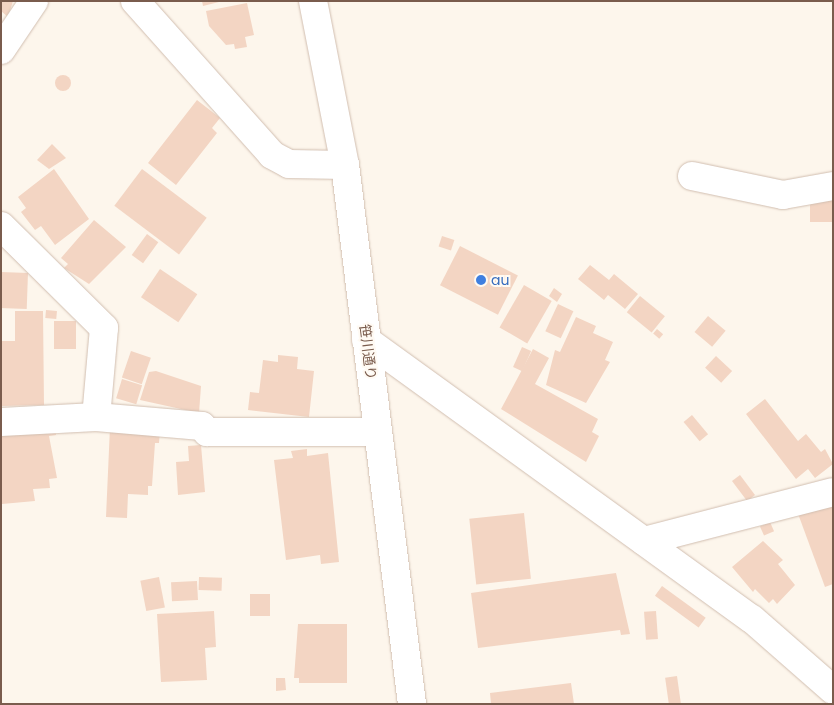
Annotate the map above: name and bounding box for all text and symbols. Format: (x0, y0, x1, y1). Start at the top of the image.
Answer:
place label: au (491, 272, 509, 288)
marker: au (475, 274, 487, 286)
street label: 笹川通り (356, 323, 380, 381)

